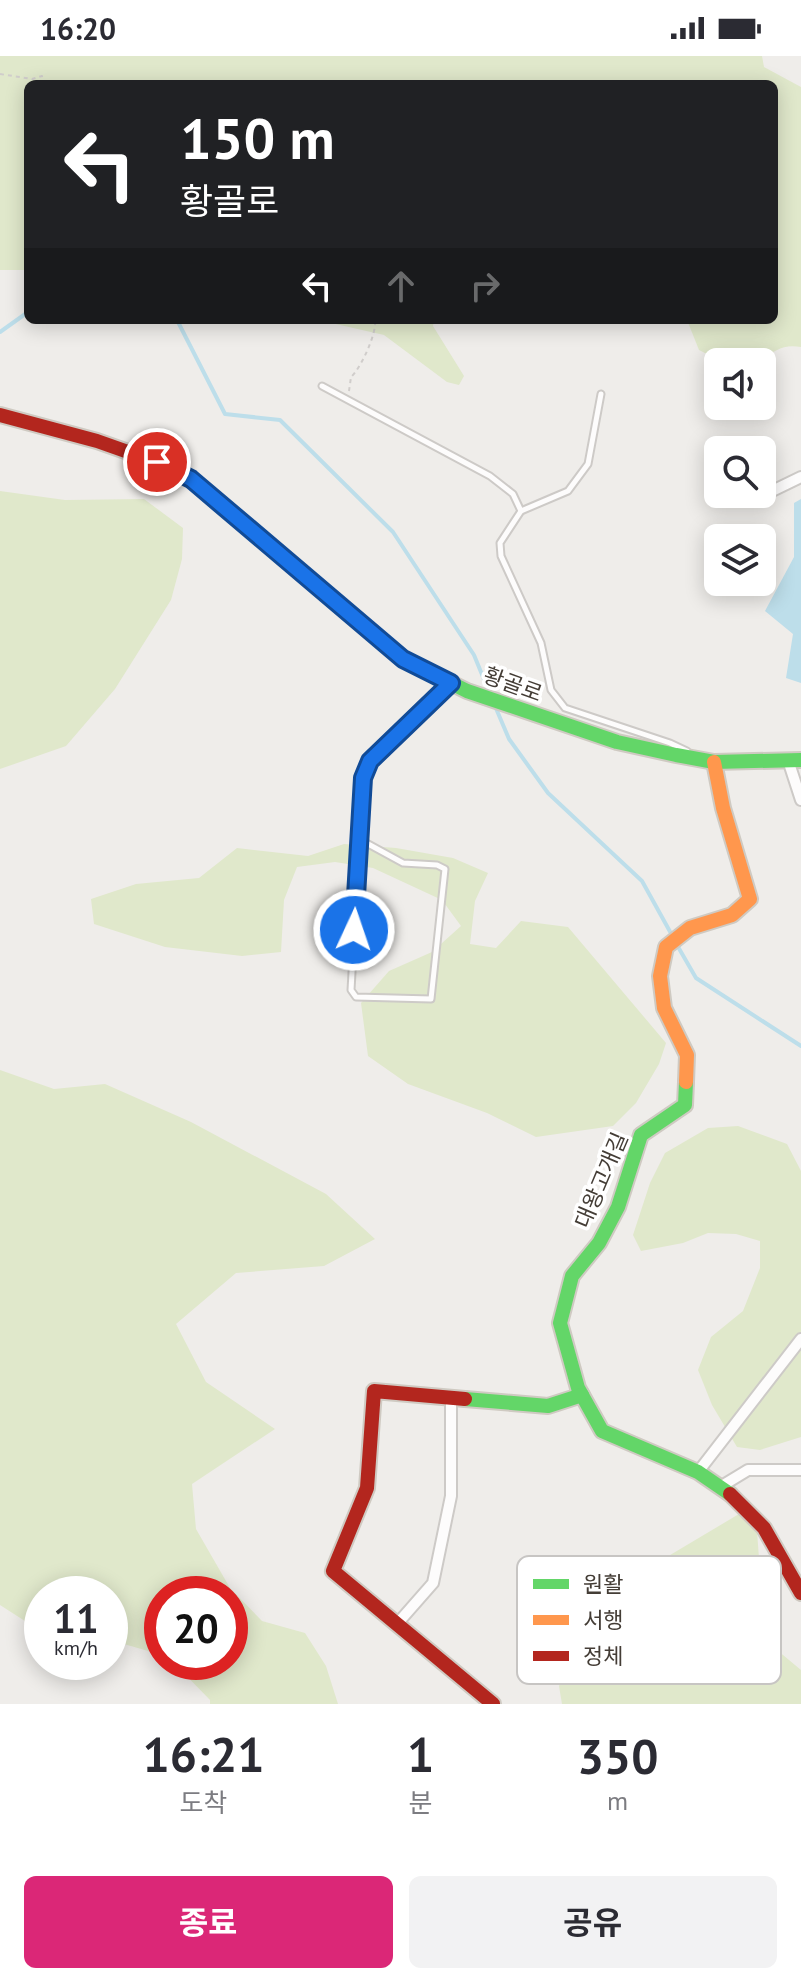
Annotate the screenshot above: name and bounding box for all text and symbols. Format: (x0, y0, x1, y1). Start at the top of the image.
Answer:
text: 16:20 (40, 9, 116, 48)
text: 150 m (180, 102, 335, 174)
icon: left (48, 112, 152, 216)
text: 황골로 (180, 177, 279, 224)
icon: left (295, 264, 339, 308)
icon: ahead (379, 264, 423, 308)
icon: right (463, 264, 507, 308)
map controls (704, 348, 776, 596)
button: sound (704, 348, 776, 420)
pin (123, 428, 191, 496)
button: search (704, 436, 776, 508)
icon: arrive (135, 440, 179, 484)
button: layers (704, 524, 776, 596)
street label: 황골로 (480, 660, 546, 708)
position arrow (312, 888, 396, 972)
street label: 대왕고개길 (568, 1128, 634, 1232)
legend (517, 1556, 781, 1684)
text: 원활 (583, 1570, 623, 1598)
speed limit sign: 20 (144, 1576, 248, 1680)
text: 11 (53, 1592, 99, 1644)
text: 서행 (583, 1606, 623, 1634)
text: km/h (54, 1635, 98, 1661)
text: 정체 (583, 1642, 623, 1670)
text: 16:21 (143, 1723, 264, 1785)
text: 1 (407, 1723, 434, 1785)
text: 350 (577, 1725, 658, 1787)
text: m (607, 1784, 628, 1817)
text: 도착 (180, 1786, 227, 1819)
text: 분 (409, 1786, 433, 1819)
button: 종료 (24, 1876, 393, 1968)
button: 공유 (409, 1876, 777, 1968)

